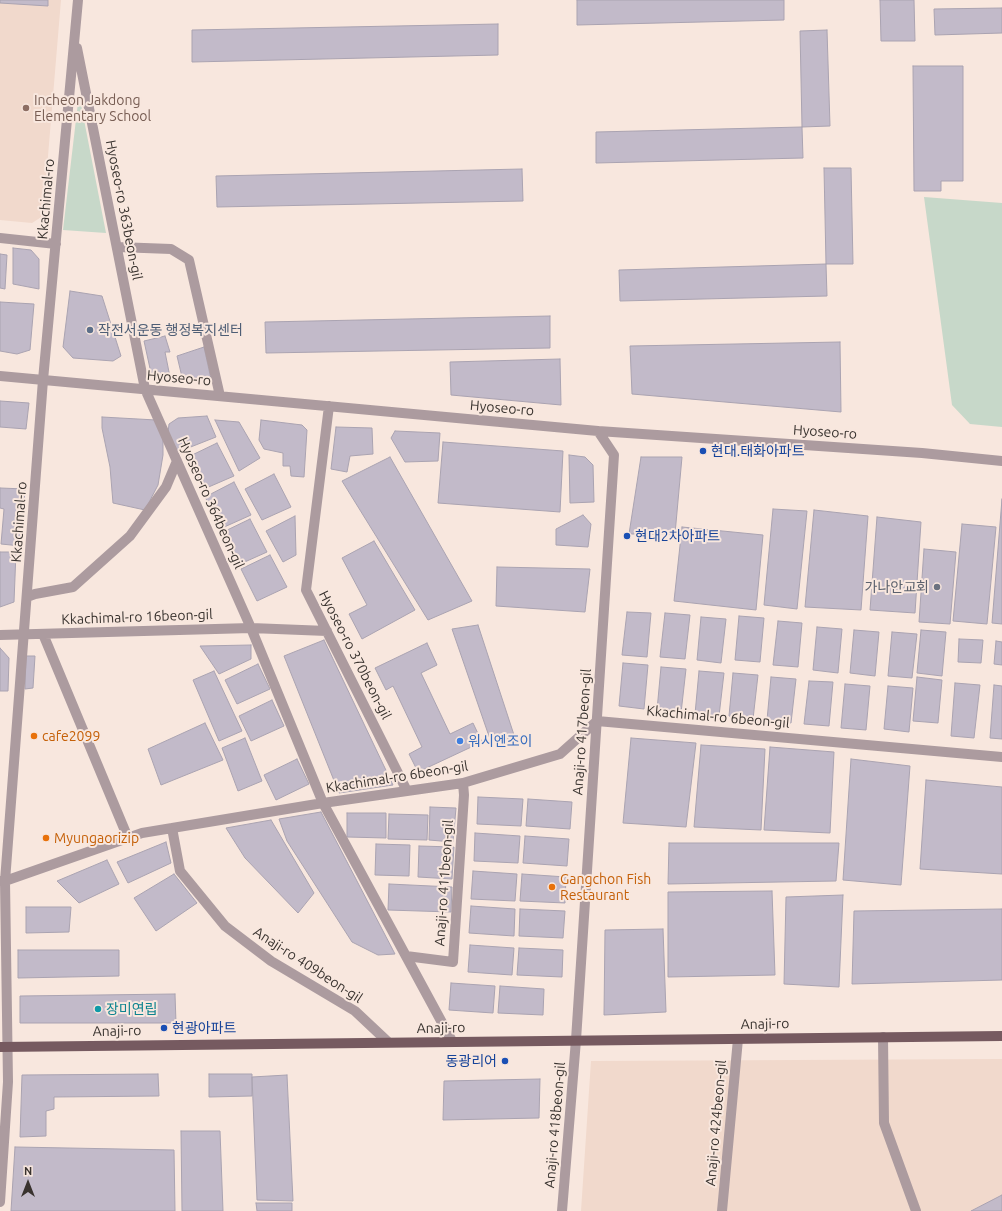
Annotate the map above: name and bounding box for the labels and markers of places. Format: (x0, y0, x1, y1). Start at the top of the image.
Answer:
place label: Incheon Jakdong Elementary School (34, 92, 151, 124)
marker: Incheon Jakdong Elementary School (21, 103, 31, 113)
place label: 작전서운동 행정복지센터 (98, 322, 243, 338)
marker: 작전서운동 행정복지센터 (85, 325, 95, 335)
place label: 현대.태화아파트 (711, 443, 805, 459)
marker: 현대.태화아파트 (698, 446, 708, 456)
place label: 현대2차아파트 (635, 528, 720, 544)
marker: 현대2차아파트 (622, 531, 632, 541)
place label: 가나안교회 (865, 579, 929, 595)
marker: 가나안교회 (932, 582, 942, 592)
place label: cafe2099 (42, 728, 100, 744)
marker: cafe2099 (29, 731, 39, 741)
place label: 워시엔조이 (468, 733, 532, 749)
marker: 워시엔조이 (455, 736, 465, 746)
place label: Myungaorizip (54, 830, 139, 846)
marker: Myungaorizip (41, 833, 51, 843)
place label: Gangchon Fish Restaurant (560, 871, 651, 904)
marker: Gangchon Fish Restaurant (547, 882, 557, 892)
place label: 장미연립 (106, 1001, 158, 1017)
marker: 장미연립 (93, 1004, 103, 1014)
place label: 현광아파트 (172, 1020, 236, 1036)
marker: 현광아파트 (159, 1023, 169, 1033)
place label: 동광리어 (445, 1053, 497, 1069)
marker: 동광리어 (500, 1056, 510, 1066)

